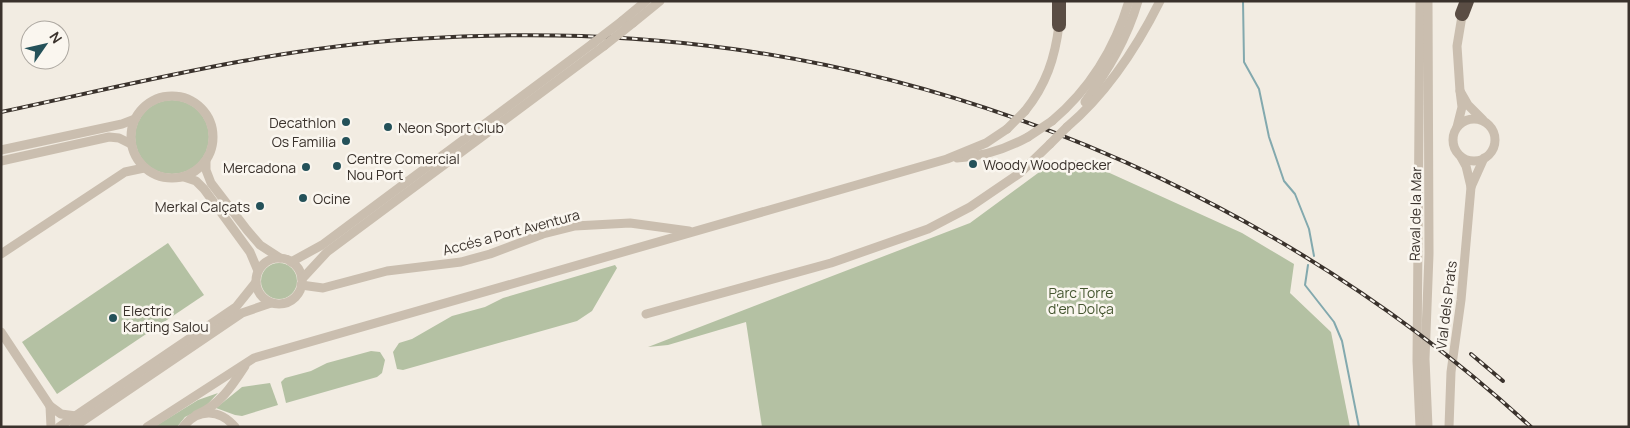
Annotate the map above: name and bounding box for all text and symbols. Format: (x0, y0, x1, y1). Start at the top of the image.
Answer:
north arrow (20, 20, 70, 70)
text: N (46, 28, 67, 47)
place label: Decathlon (269, 113, 336, 132)
marker: Decathlon (340, 116, 352, 128)
place label: Neon Sport Club (398, 118, 504, 137)
marker: Neon Sport Club (382, 121, 394, 133)
place label: Os Familia (272, 132, 336, 151)
marker: Os Familia (340, 135, 352, 147)
place label: Centre Comercial Nou Port (347, 149, 460, 184)
place label: Woody Woodpecker (983, 155, 1112, 174)
place label: Mercadona (223, 158, 296, 177)
marker: Woody Woodpecker (967, 158, 979, 170)
marker: Centre Comercial Nou Port (331, 160, 343, 172)
marker: Mercadona (300, 161, 312, 173)
street label: Raval de la Mar (1405, 167, 1425, 261)
place label: Ocine (313, 189, 350, 208)
marker: Ocine (297, 192, 309, 204)
place label: Merkal Calçats (155, 197, 250, 216)
marker: Merkal Calçats (254, 200, 266, 212)
street label: Accés a Port Aventura (440, 205, 582, 259)
street label: Vial dels Prats (1431, 260, 1461, 350)
park label: Parc Torre d'en Dolça (1048, 283, 1114, 318)
place label: Electric Karting Salou (123, 301, 209, 336)
marker: Electric Karting Salou (107, 312, 119, 324)

